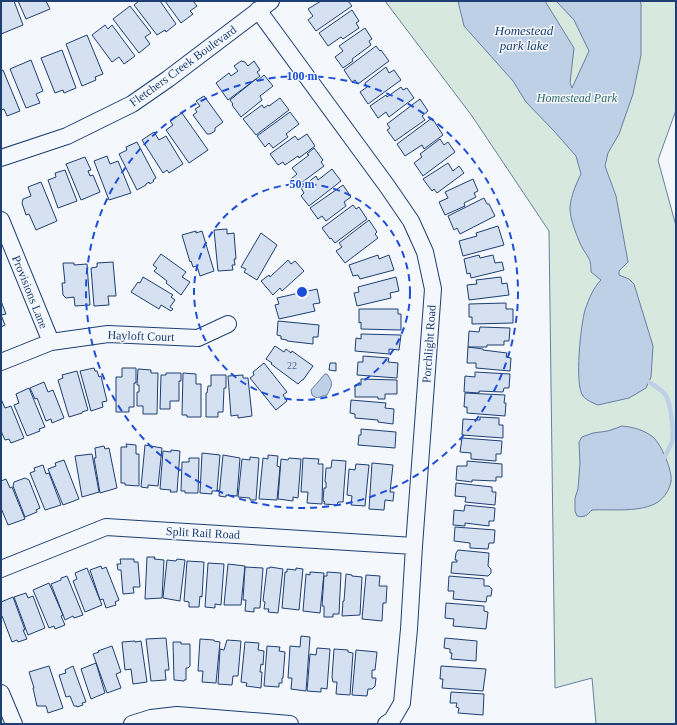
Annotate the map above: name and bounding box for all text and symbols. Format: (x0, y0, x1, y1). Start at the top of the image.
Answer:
street label: Fletchers Creek Boulevard (127, 23, 239, 109)
water label: Homestead park lake (494, 23, 554, 53)
text: 100 m (287, 69, 318, 83)
park label: Homestead Park (536, 91, 618, 105)
text: 50 m (290, 177, 315, 191)
street label: Provisions Lane (9, 253, 51, 331)
centre of rings (295, 285, 309, 299)
street label: Porchlight Road (419, 304, 439, 384)
street label: Hayloft Court (107, 328, 175, 344)
house number: 22 (287, 360, 297, 371)
street label: Split Rail Road (166, 524, 240, 542)

